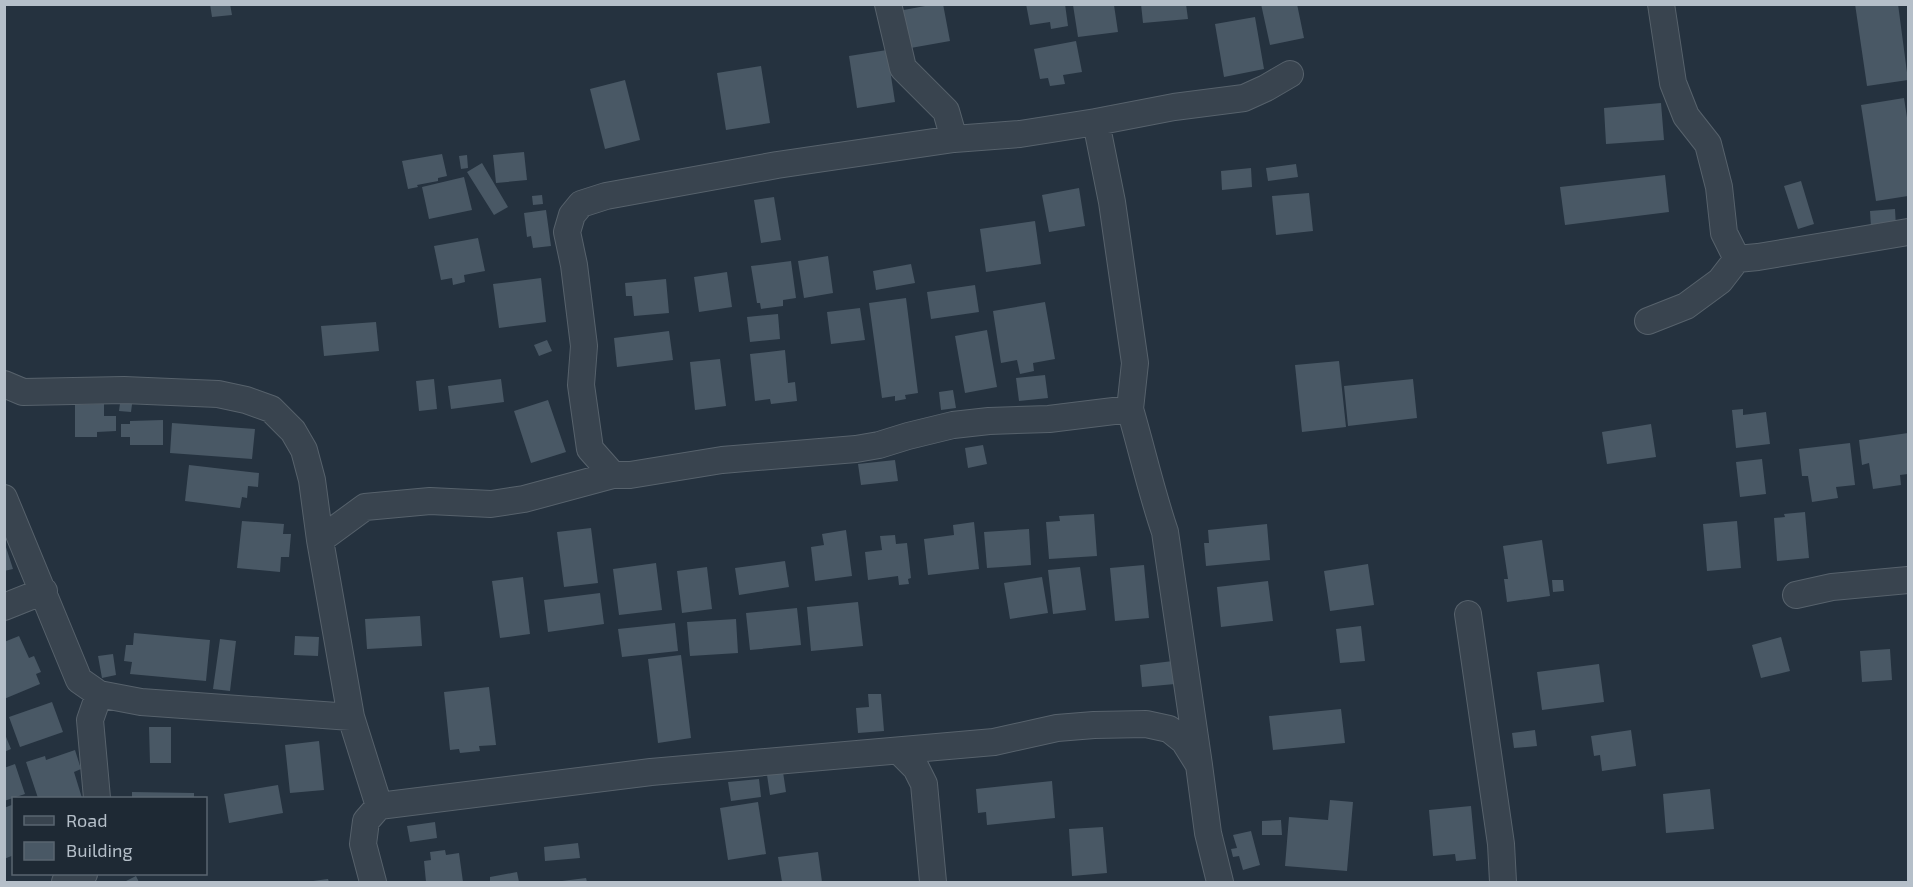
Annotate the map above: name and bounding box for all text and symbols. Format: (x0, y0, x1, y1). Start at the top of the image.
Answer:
legend (12, 797, 207, 875)
text: Road (66, 809, 107, 831)
text: Building (66, 839, 133, 861)

